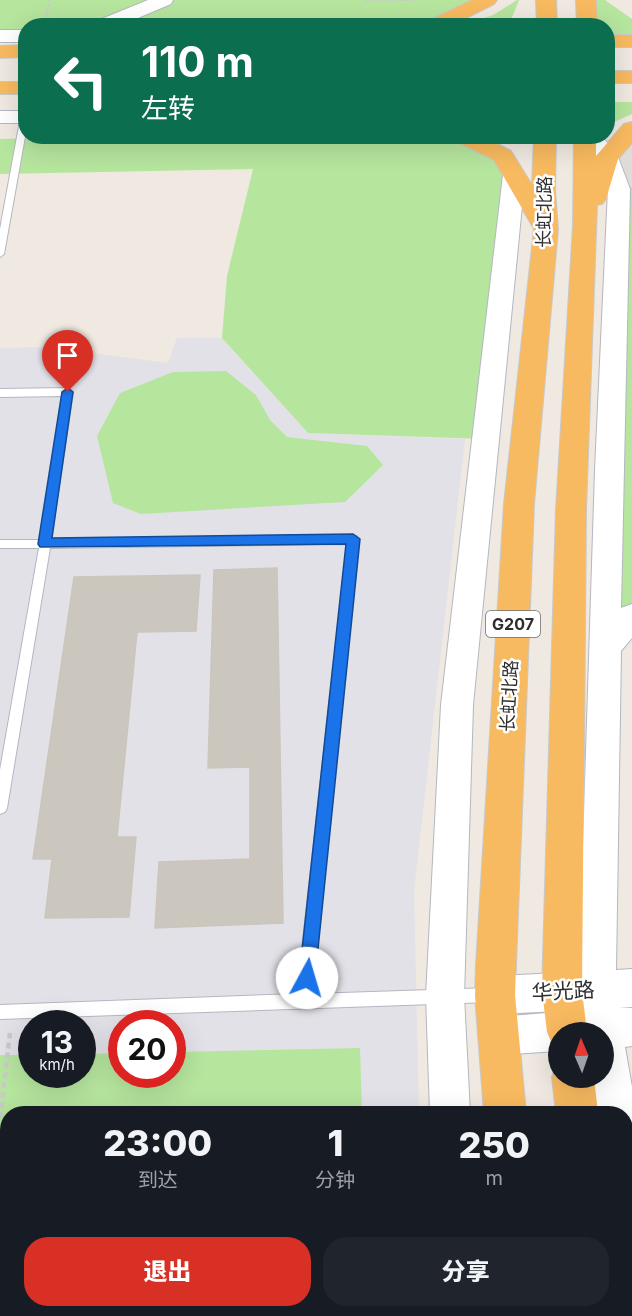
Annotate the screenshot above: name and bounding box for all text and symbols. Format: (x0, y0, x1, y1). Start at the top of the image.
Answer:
text: 110 m (141, 36, 254, 87)
icon: left (42, 42, 120, 120)
text: 左转 (141, 92, 195, 125)
street label: 长虹北路 (533, 176, 555, 248)
pin (42, 330, 93, 392)
icon: arrive (51, 339, 84, 372)
road number: G207 (486, 611, 540, 637)
street label: 长虹北路 (497, 659, 521, 733)
position arrow (275, 946, 339, 1010)
street label: 华光路 (531, 977, 595, 1005)
speed limit sign: 20 (108, 1010, 186, 1088)
north arrow (548, 1022, 614, 1088)
map controls (548, 1022, 614, 1088)
text: 13 (41, 1024, 73, 1060)
text: km/h (39, 1055, 75, 1074)
text: 23:00 (103, 1121, 212, 1165)
text: 1 (327, 1121, 343, 1165)
text: 250 (458, 1123, 530, 1167)
text: m (485, 1166, 503, 1190)
text: 到达 (138, 1168, 178, 1192)
text: 分钟 (315, 1168, 355, 1192)
button: 退出 (24, 1237, 311, 1306)
button: 分享 (323, 1237, 609, 1306)

